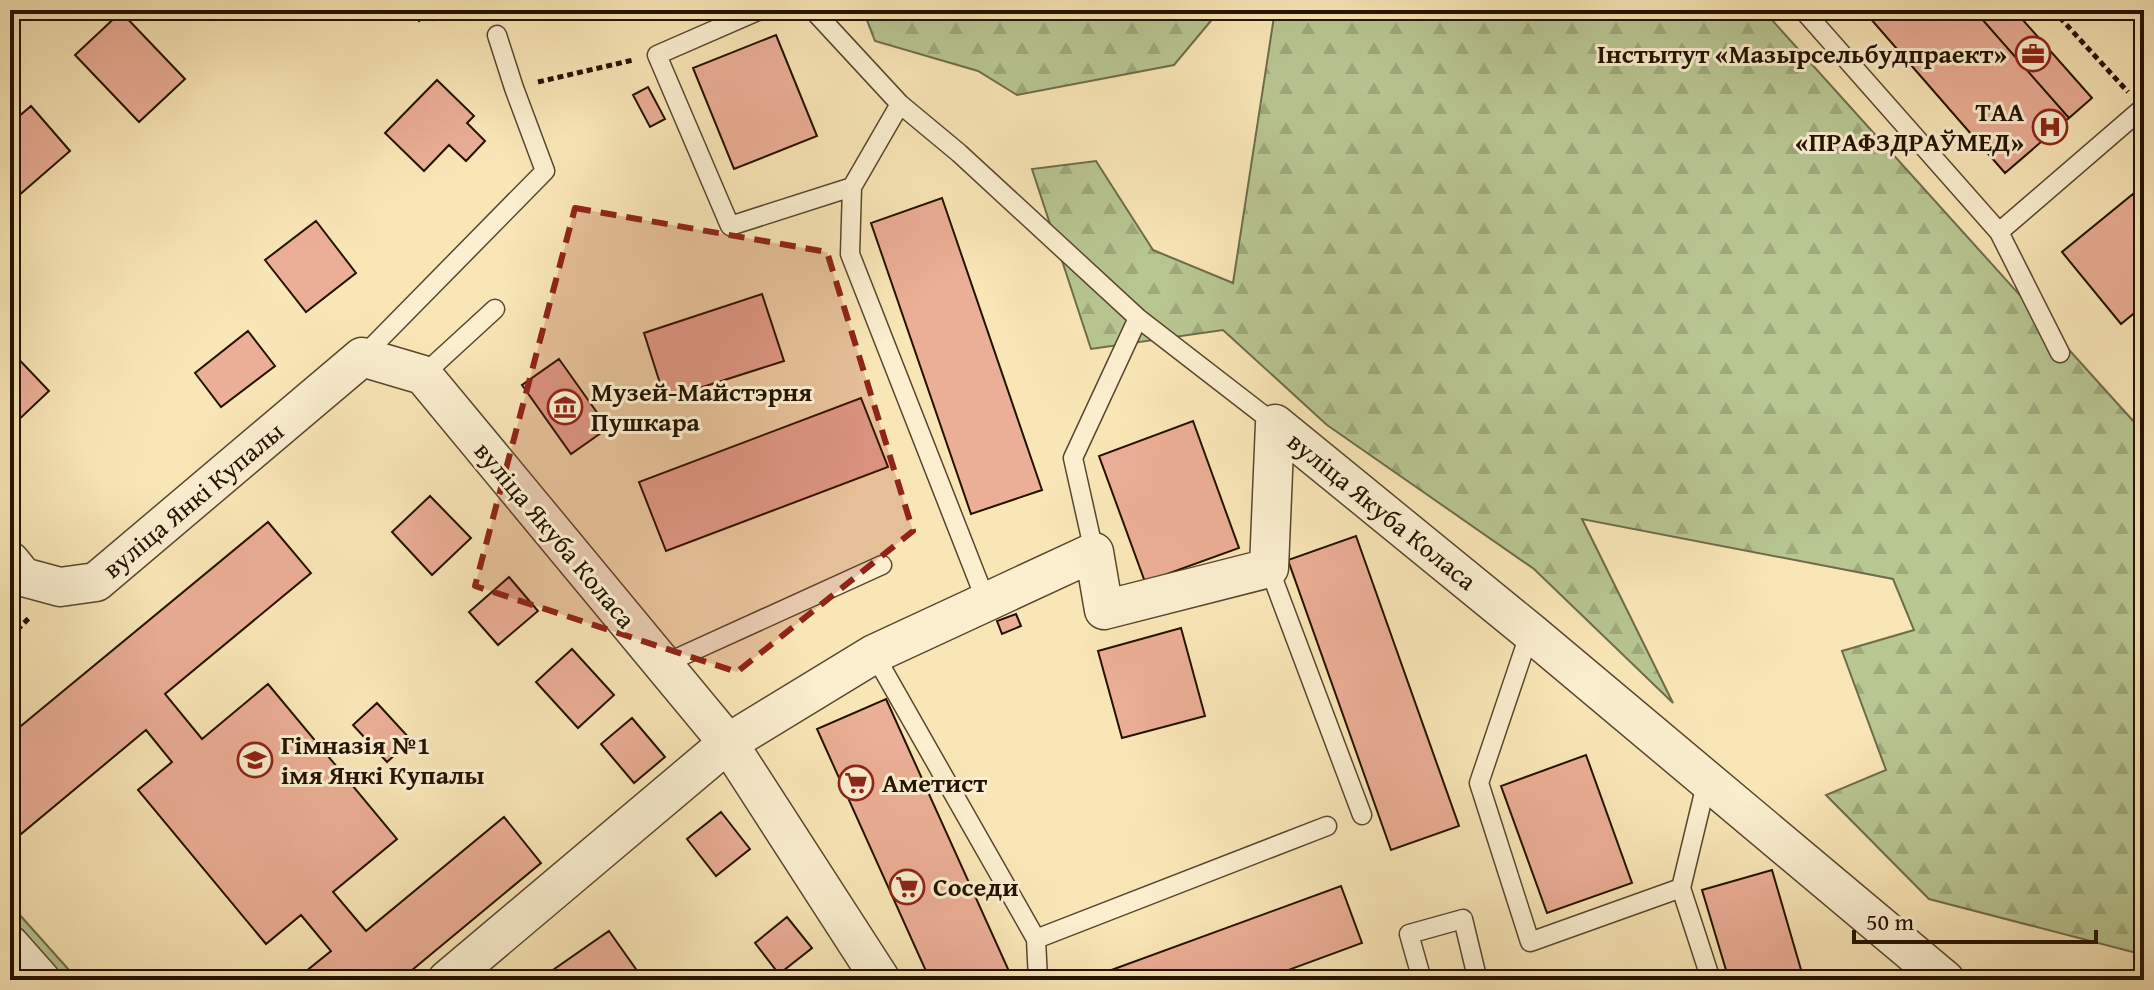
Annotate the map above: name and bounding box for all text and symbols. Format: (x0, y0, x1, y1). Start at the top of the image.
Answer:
place label: Інстытут «Мазырсельбудпраект» (1597, 34, 2007, 73)
office icon: Інстытут «Мазырсельбудпраект» (2014, 35, 2052, 73)
place label: ТАА «ПРАФЗДРАЎМЕД» (1795, 92, 2024, 161)
hospital icon: ТАА «ПРАФЗДРАЎМЕД» (2031, 108, 2069, 146)
place label: Музей-Майстэрня Пушкара (591, 372, 812, 441)
museum icon: Музей-Майстэрня Пушкара (546, 388, 584, 426)
street label: вуліца Янкі Купалы (94, 412, 292, 587)
street label: вуліца Якуба Коласа (1279, 422, 1486, 600)
street label: вуліца Якуба Коласа (465, 433, 646, 637)
place label: Гімназія №1 імя Янкі Купалы (281, 725, 484, 794)
school or university icon: Гімназія №1 імя Янкі Купалы (236, 741, 274, 779)
place label: Аметист (882, 763, 987, 802)
supermarket icon: Аметист (837, 764, 875, 802)
place label: Соседи (933, 867, 1019, 906)
supermarket icon: Соседи (888, 868, 926, 906)
scale bar (1854, 894, 2096, 944)
text: 50 m (1866, 904, 1914, 939)

